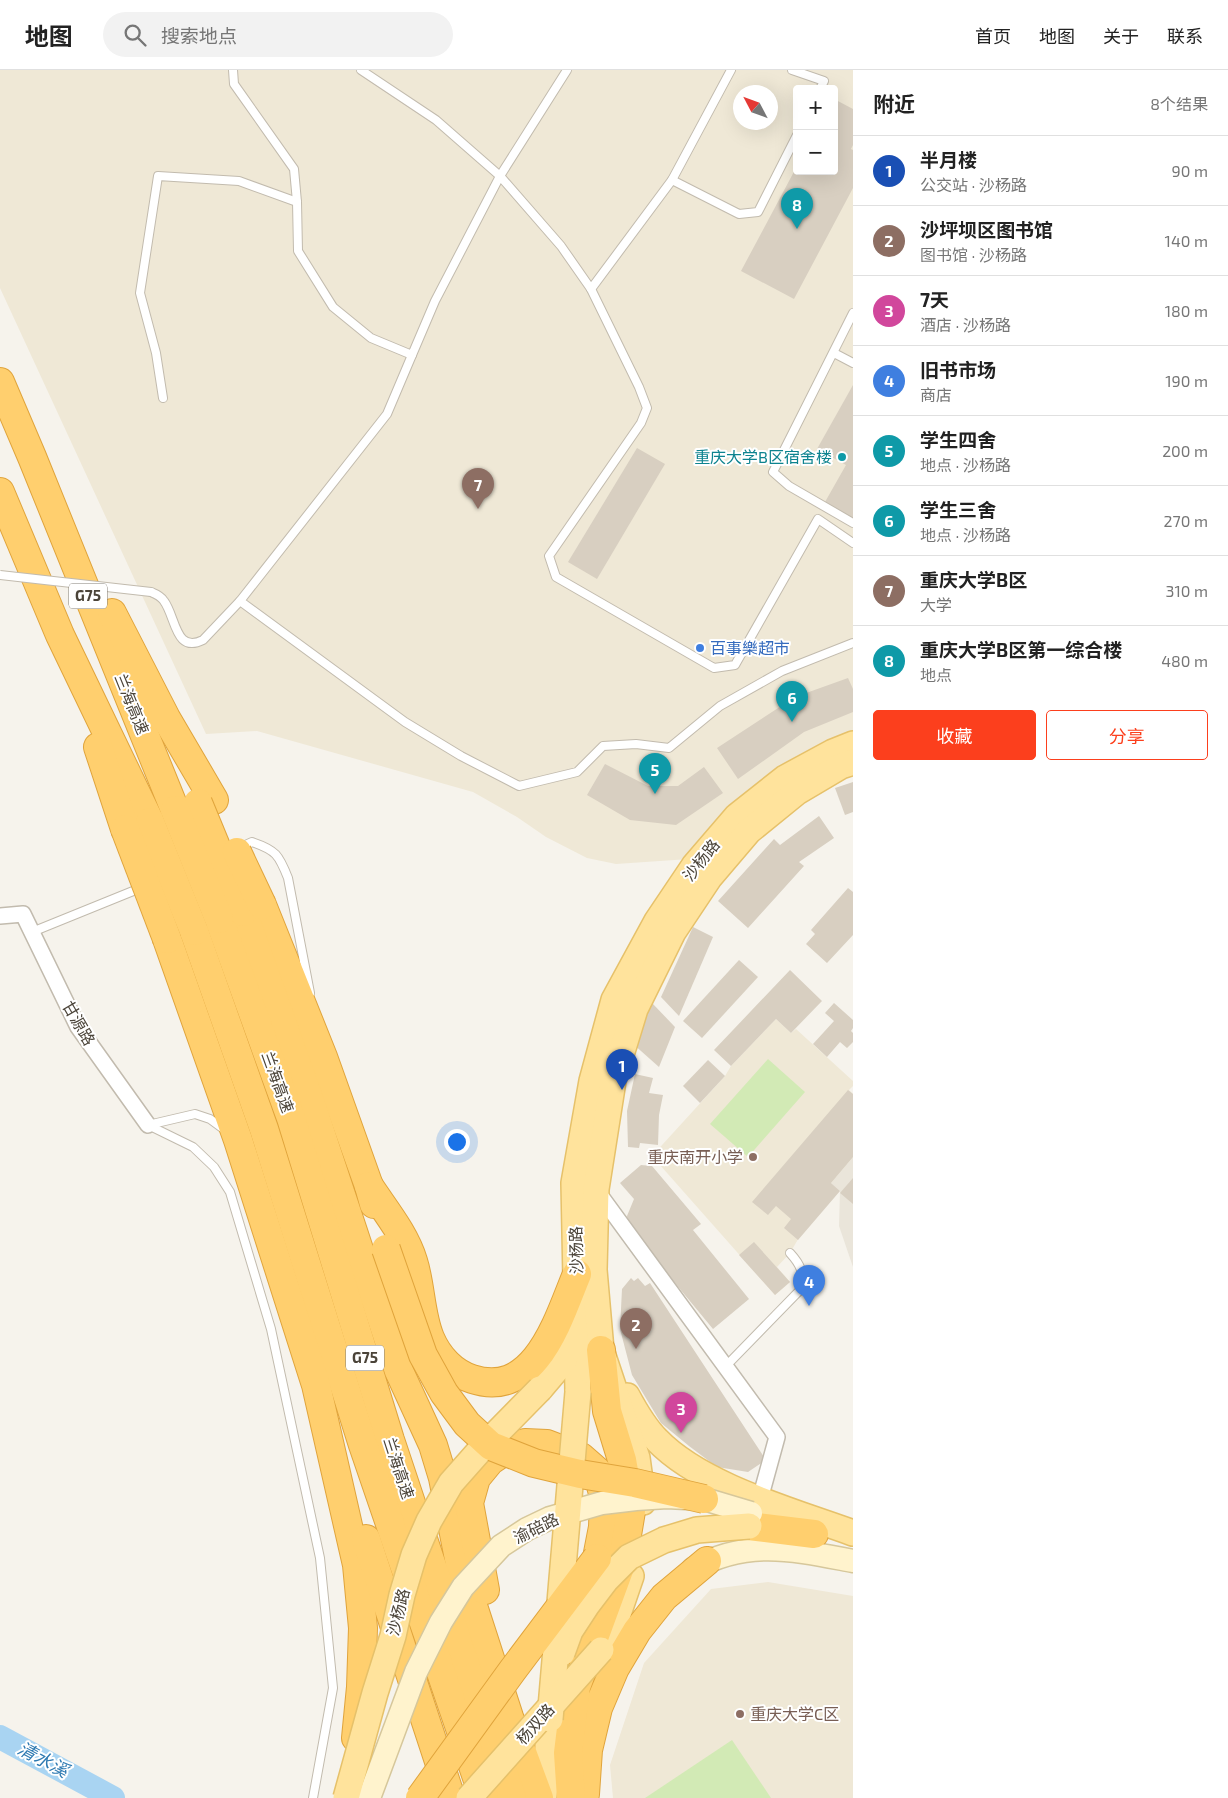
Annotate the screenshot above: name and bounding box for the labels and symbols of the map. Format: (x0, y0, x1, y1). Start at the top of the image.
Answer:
north arrow (733, 85, 778, 130)
pin: 8 (781, 188, 813, 229)
place label: 重庆大学B区宿舍楼 (694, 447, 832, 466)
marker: 重庆大学B区宿舍楼 (836, 451, 848, 463)
pin: 7 (462, 468, 494, 509)
road number: G75 (69, 584, 107, 608)
place label: 百事樂超市 (710, 638, 790, 657)
marker: 百事樂超市 (694, 642, 706, 654)
street label: 兰海高速 (112, 671, 153, 737)
pin: 6 (776, 681, 808, 722)
pin: 5 (639, 753, 671, 794)
street label: 沙杨路 (678, 835, 723, 884)
street label: 甘源路 (59, 997, 100, 1048)
street label: 兰海高速 (259, 1049, 298, 1115)
pin: 1 (606, 1049, 638, 1090)
your location (444, 1129, 470, 1155)
place label: 重庆南开小学 (647, 1147, 743, 1166)
marker: 重庆南开小学 (747, 1151, 759, 1163)
street label: 沙杨路 (566, 1226, 585, 1274)
pin: 4 (793, 1265, 825, 1306)
pin: 2 (620, 1308, 652, 1349)
road number: G75 (346, 1346, 384, 1370)
pin: 3 (665, 1392, 697, 1433)
street label: 兰海高速 (381, 1434, 418, 1501)
street label: 渝碚路 (510, 1508, 562, 1547)
street label: 沙杨路 (382, 1586, 413, 1637)
street label: 杨双路 (512, 1699, 558, 1748)
place label: 重庆大学C区 (750, 1704, 839, 1723)
marker: 重庆大学C区 (734, 1708, 746, 1720)
water label: 清水溪 (14, 1737, 74, 1782)

